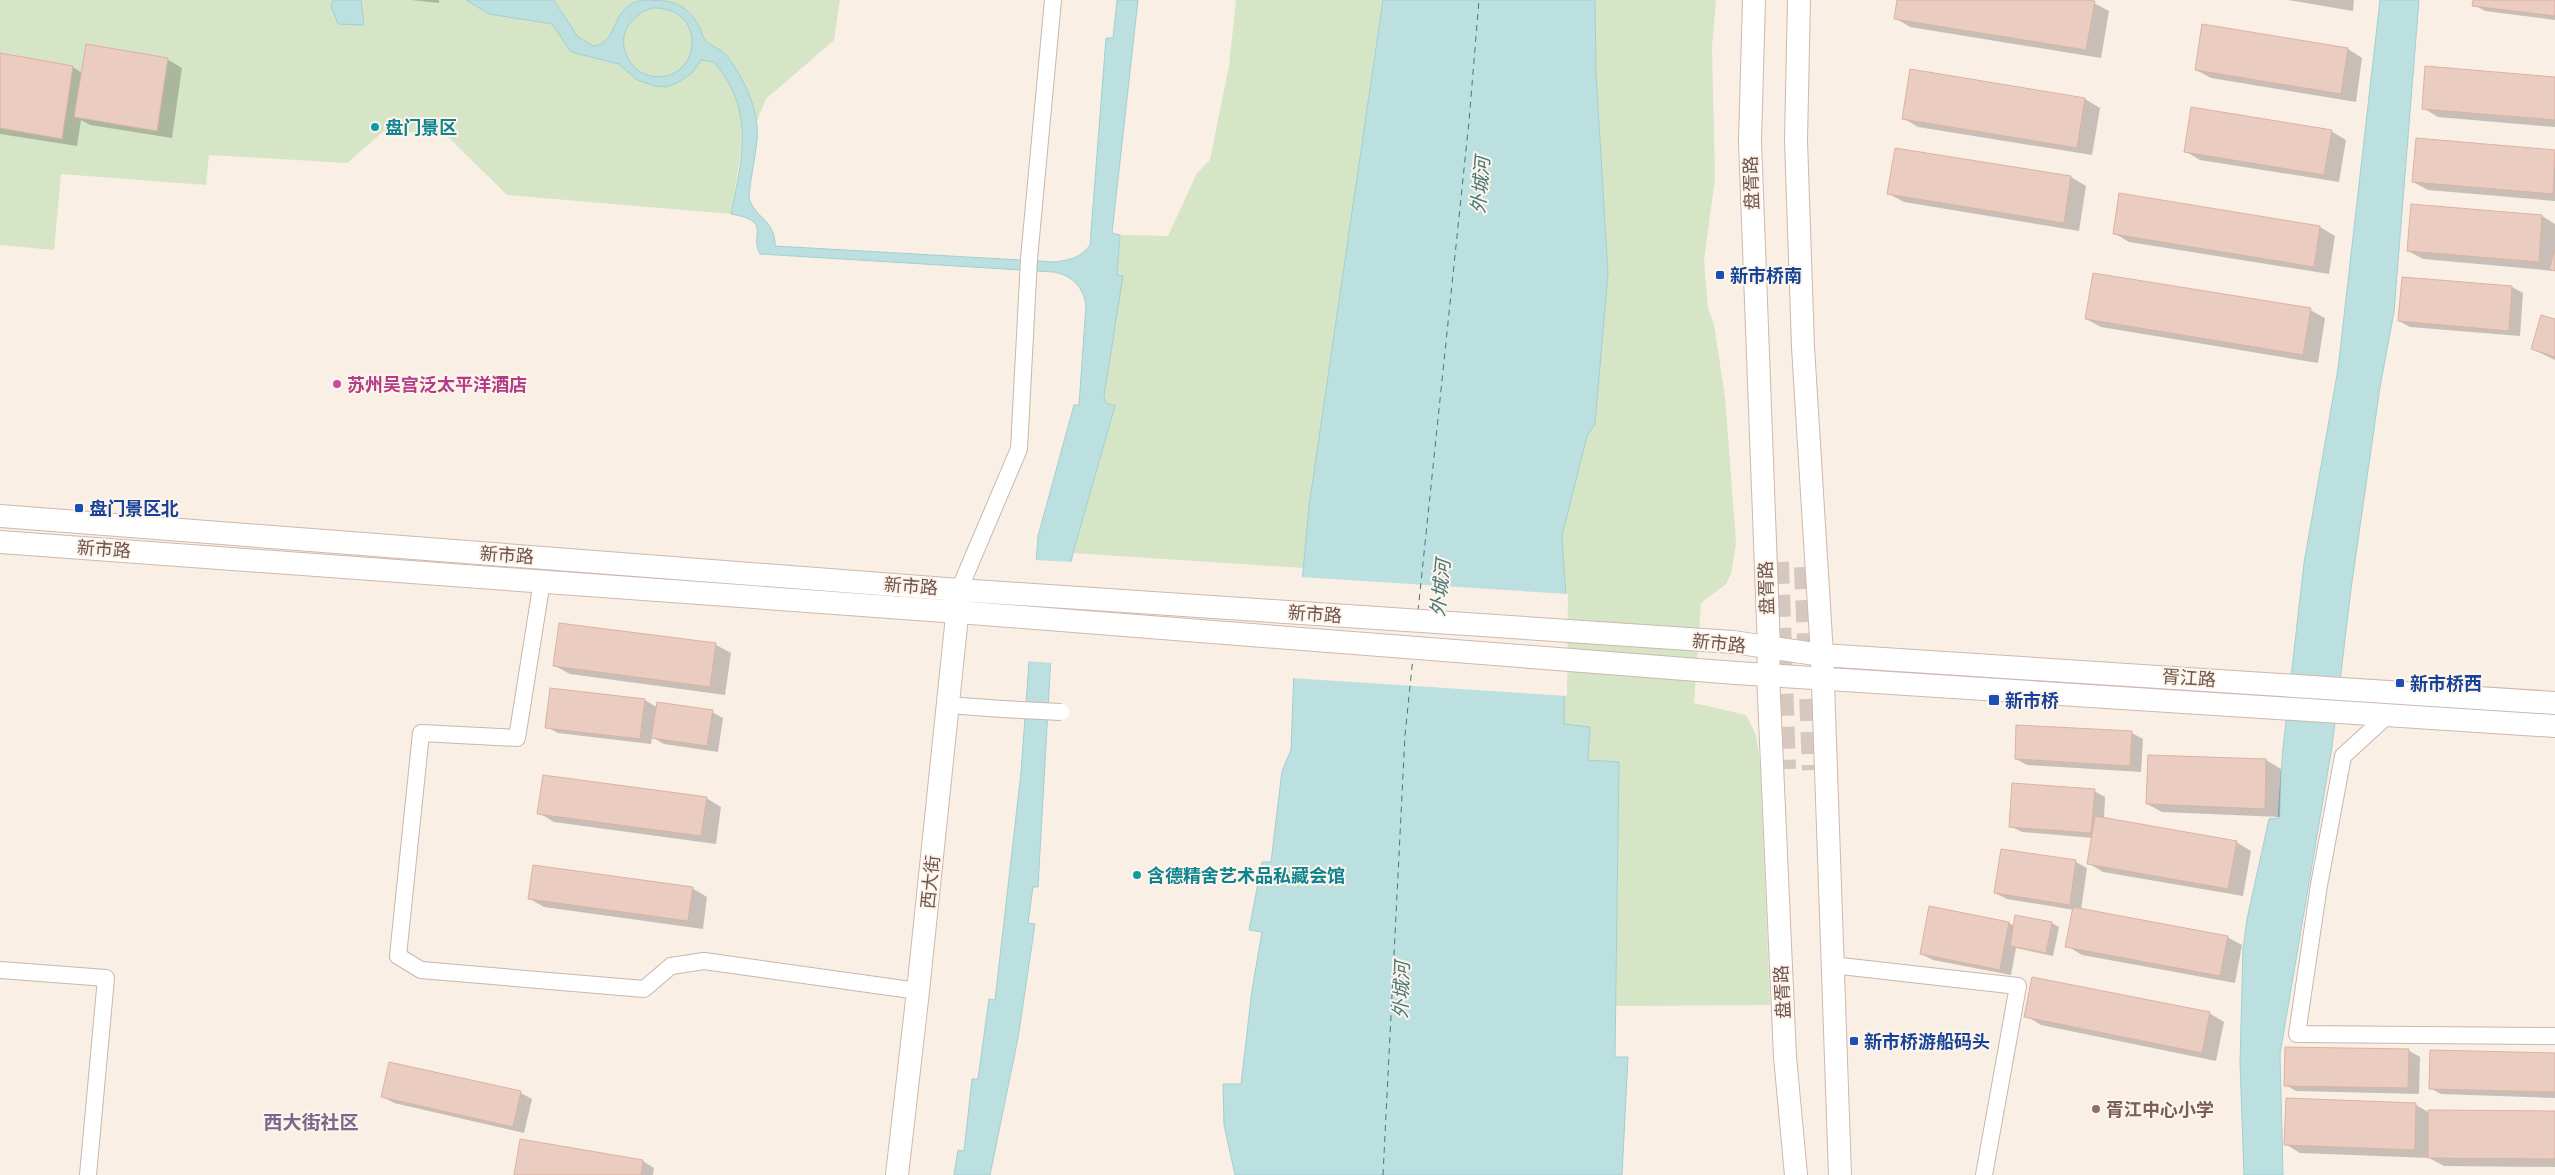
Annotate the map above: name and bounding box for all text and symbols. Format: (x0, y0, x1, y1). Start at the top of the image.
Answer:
place label: 盘门景区 (385, 116, 457, 139)
marker: 盘门景区 (369, 121, 381, 133)
water label: 外城河 (1466, 152, 1495, 214)
street label: 盘胥路 (1739, 156, 1763, 210)
place label: 新市桥南 (1730, 264, 1802, 287)
marker: 新市桥南 (1714, 269, 1726, 281)
place label: 苏州吴宫泛太平洋酒店 (347, 373, 527, 396)
marker: 苏州吴宫泛太平洋酒店 (331, 378, 343, 390)
place label: 盘门景区北 (89, 497, 179, 520)
marker: 盘门景区北 (73, 502, 85, 514)
street label: 新市路 (76, 536, 132, 562)
street label: 新市路 (479, 542, 535, 568)
water label: 外城河 (1425, 554, 1455, 618)
street label: 盘胥路 (1754, 561, 1778, 615)
street label: 新市路 (883, 573, 939, 599)
street label: 新市路 (1287, 601, 1343, 627)
street label: 新市路 (1691, 629, 1747, 657)
street label: 胥江路 (2161, 665, 2217, 691)
place label: 新市桥西 (2410, 672, 2482, 695)
marker: 新市桥西 (2394, 677, 2406, 689)
place label: 新市桥 (2005, 689, 2059, 712)
marker: 新市桥 (1987, 693, 2001, 707)
street label: 西大街 (916, 854, 944, 910)
place label: 含德精舍艺术品私藏会馆 (1147, 864, 1345, 887)
marker: 含德精舍艺术品私藏会馆 (1131, 869, 1143, 881)
water label: 外城河 (1388, 957, 1414, 1019)
street label: 盘胥路 (1769, 964, 1795, 1020)
place label: 新市桥游船码头 (1864, 1030, 1990, 1053)
marker: 新市桥游船码头 (1848, 1035, 1860, 1047)
place label: 胥江中心小学 (2106, 1098, 2214, 1121)
marker: 胥江中心小学 (2090, 1103, 2102, 1115)
district label: 西大街社区 (263, 1110, 359, 1134)

